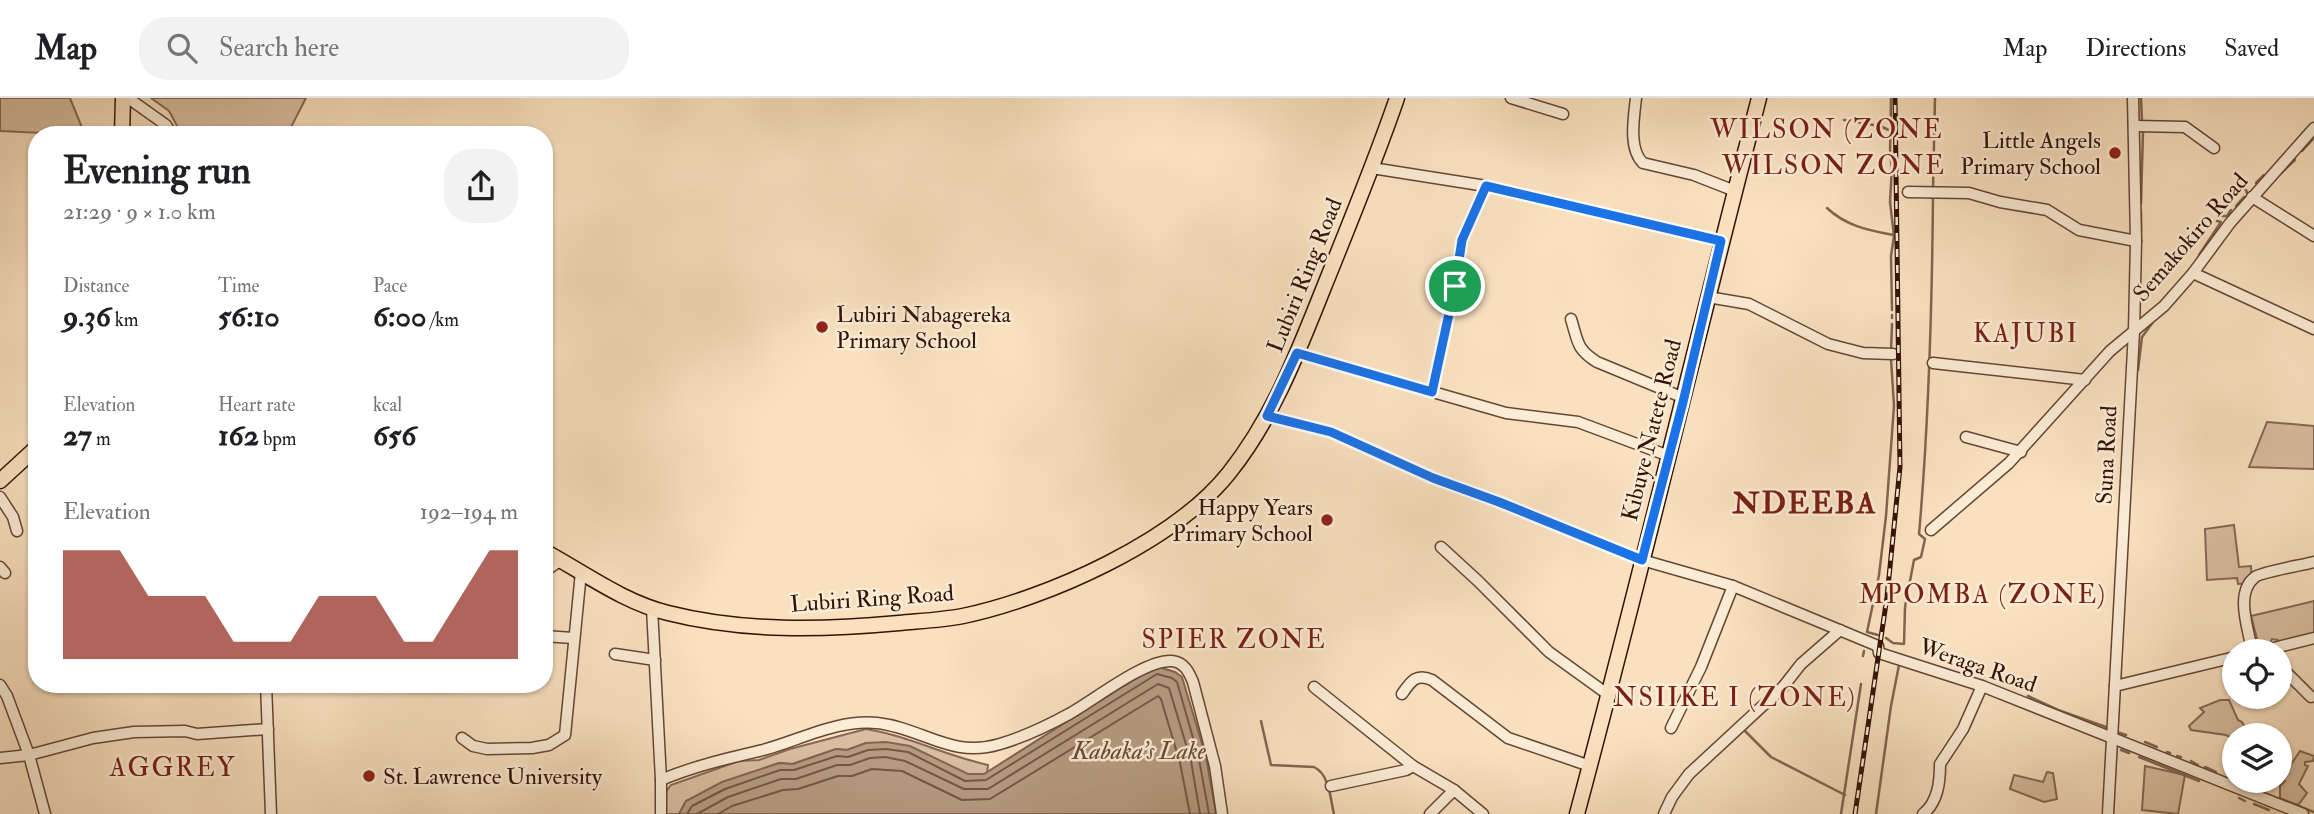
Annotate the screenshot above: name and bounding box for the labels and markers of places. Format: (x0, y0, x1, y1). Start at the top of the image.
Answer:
place label: Little Angels Primary School (1960, 126, 2101, 181)
marker: Little Angels Primary School (2107, 145, 2123, 161)
pin (1425, 256, 1485, 316)
place label: Lubiri Nabagereka Primary School (836, 300, 1011, 355)
marker: Lubiri Nabagereka Primary School (814, 319, 830, 335)
place label: Happy Years Primary School (1172, 493, 1313, 548)
marker: Happy Years Primary School (1319, 512, 1335, 528)
place label: St. Lawrence University (383, 762, 603, 791)
marker: St. Lawrence University (361, 768, 377, 784)

